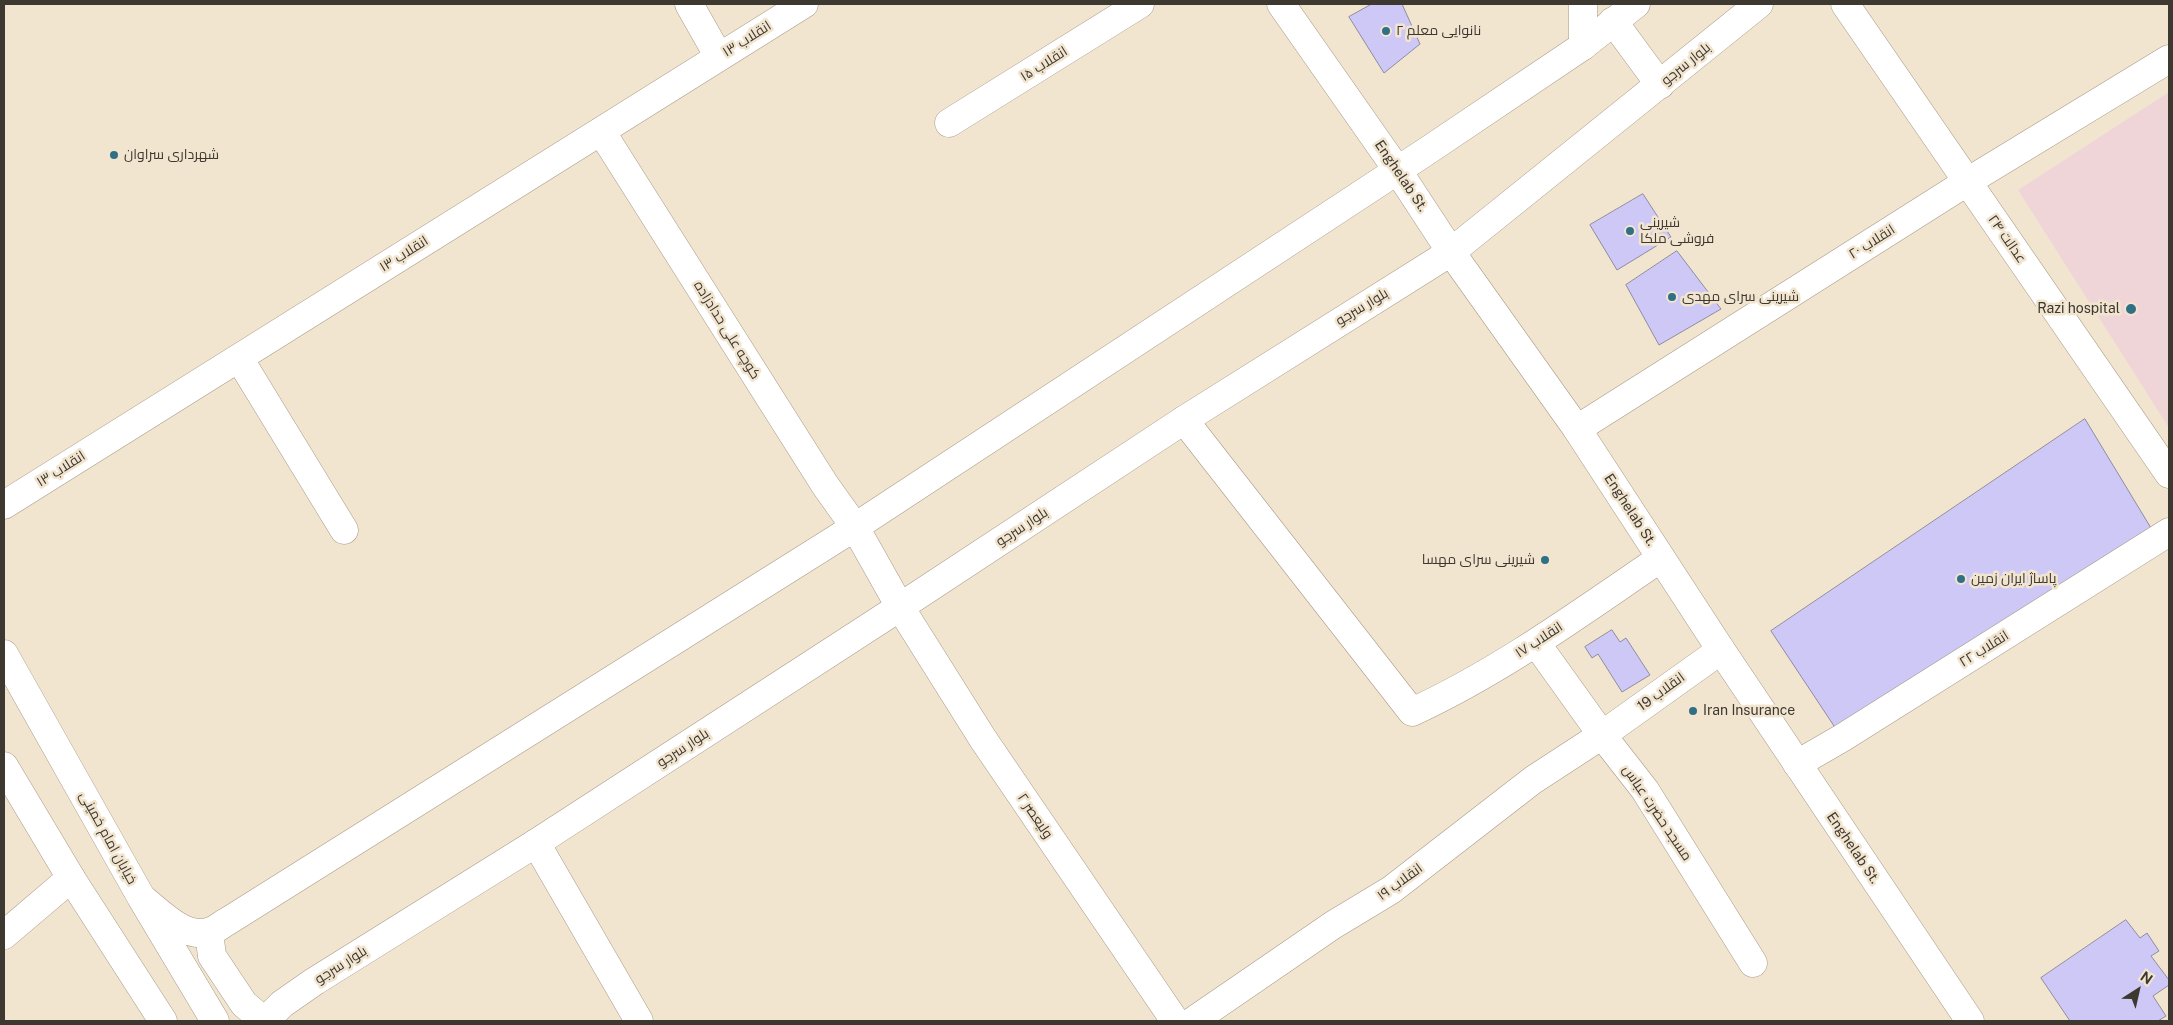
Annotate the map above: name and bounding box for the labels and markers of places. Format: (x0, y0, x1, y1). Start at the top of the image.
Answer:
place label: نانوایی معلم ۲ (1396, 23, 1481, 39)
marker: نانوایی معلم ۲ (1380, 25, 1392, 37)
place label: شهرداری سراوان (124, 147, 219, 163)
marker: شهرداری سراوان (108, 149, 120, 161)
place label: شیرینی فروشی ملکا (1640, 215, 1714, 248)
marker: شیرینی فروشی ملکا (1624, 225, 1636, 237)
place label: شیرینی سرای مهدی (1682, 289, 1799, 305)
marker: شیرینی سرای مهدی (1666, 291, 1678, 303)
place label: Razi hospital (2037, 301, 2120, 317)
marker: Razi hospital (2124, 302, 2138, 316)
place label: شیرینی سرای مهسا (1422, 552, 1535, 568)
marker: شیرینی سرای مهسا (1539, 554, 1551, 566)
place label: پاساژ ایران زمین (1971, 571, 2056, 587)
marker: پاساژ ایران زمین (1955, 573, 1967, 585)
place label: Iran Insurance (1703, 703, 1795, 719)
marker: Iran Insurance (1687, 705, 1699, 717)

